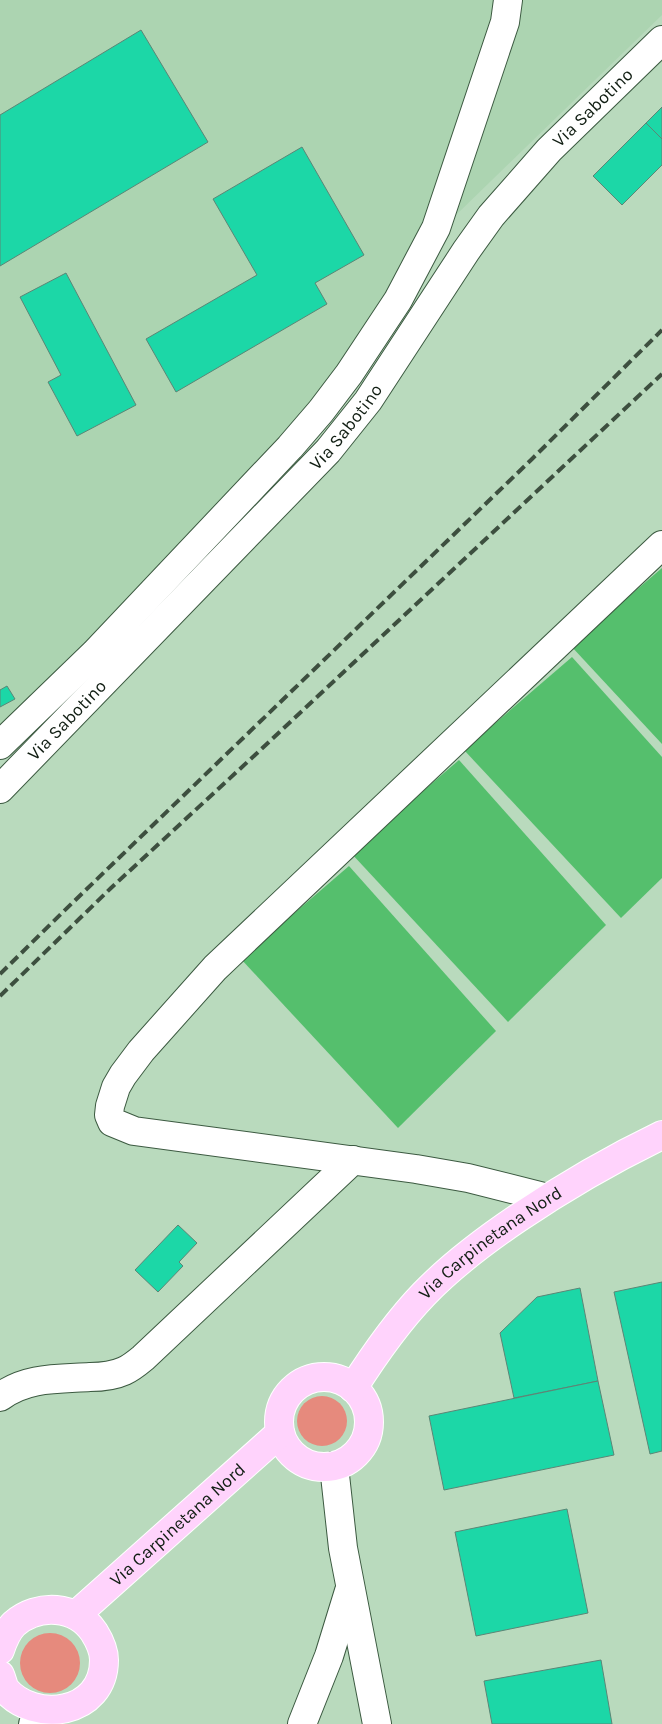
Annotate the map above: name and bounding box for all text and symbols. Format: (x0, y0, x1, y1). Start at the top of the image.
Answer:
street label: Via Sabotino (548, 63, 638, 152)
street label: Via Sabotino (305, 380, 387, 474)
street label: Via Sabotino (23, 675, 111, 765)
street label: Via Carpinetana Nord (414, 1181, 566, 1304)
street label: Via Carpinetana Nord (105, 1458, 250, 1591)

